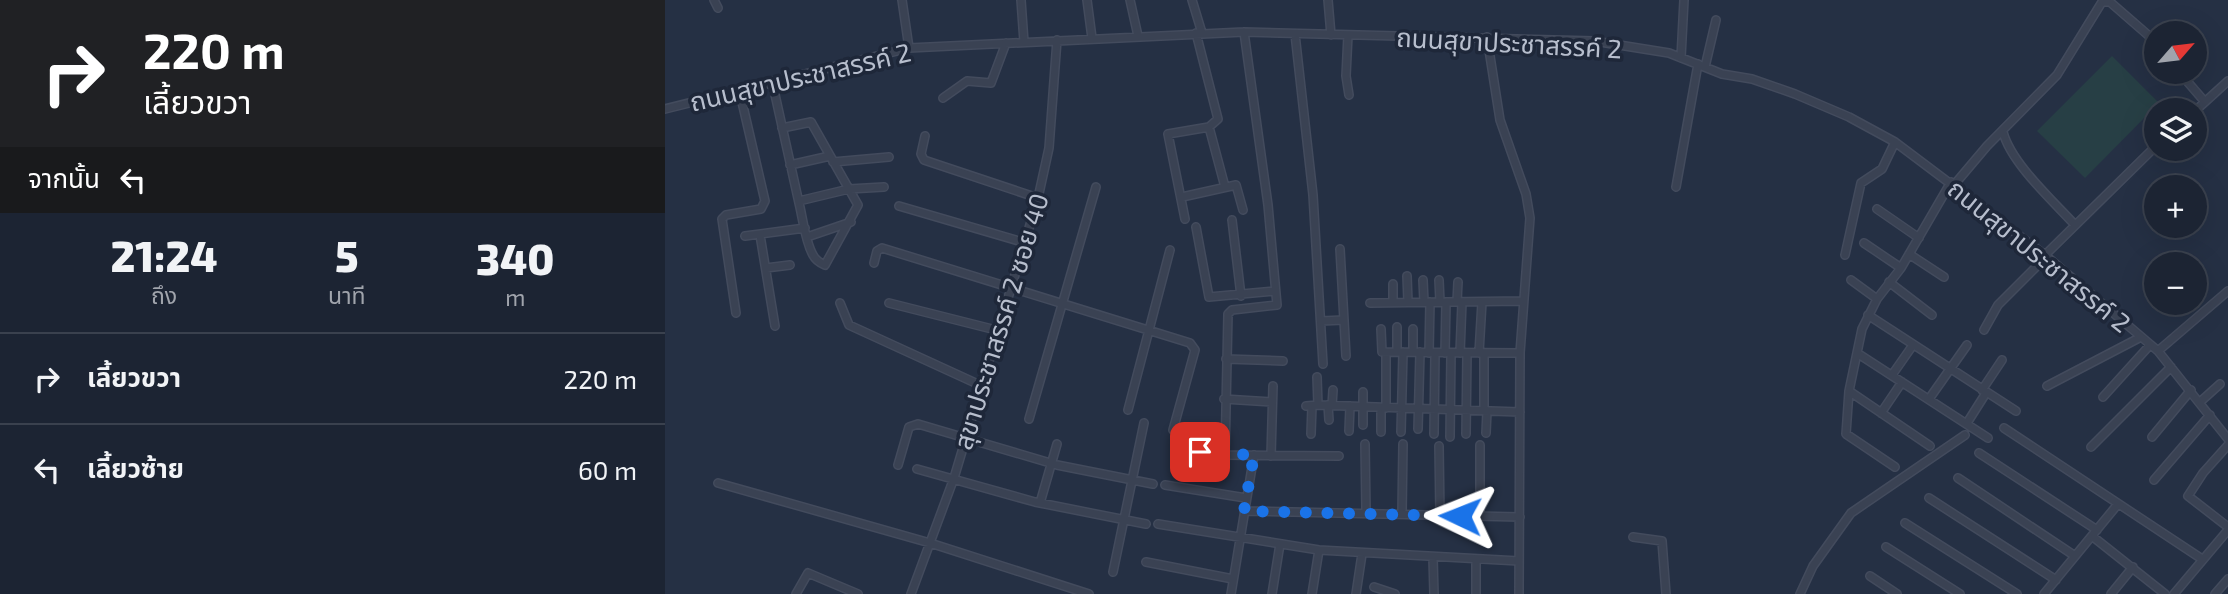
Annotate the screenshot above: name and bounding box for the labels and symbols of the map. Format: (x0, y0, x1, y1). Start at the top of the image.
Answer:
street label: ถนนสุขาประชาสรรค์ 2 (1395, 21, 1623, 65)
north arrow (2144, 21, 2207, 84)
street label: ถนนสุขาประชาสรรค์ 2 (686, 35, 914, 118)
street label: ถนนสุขาประชาสรรค์ 2 (1941, 172, 2138, 340)
street label: สุขาประชาสรรค์ 2 ซอย 40 (946, 189, 1056, 454)
pin (1170, 422, 1230, 482)
position arrow (1423, 479, 1497, 553)

